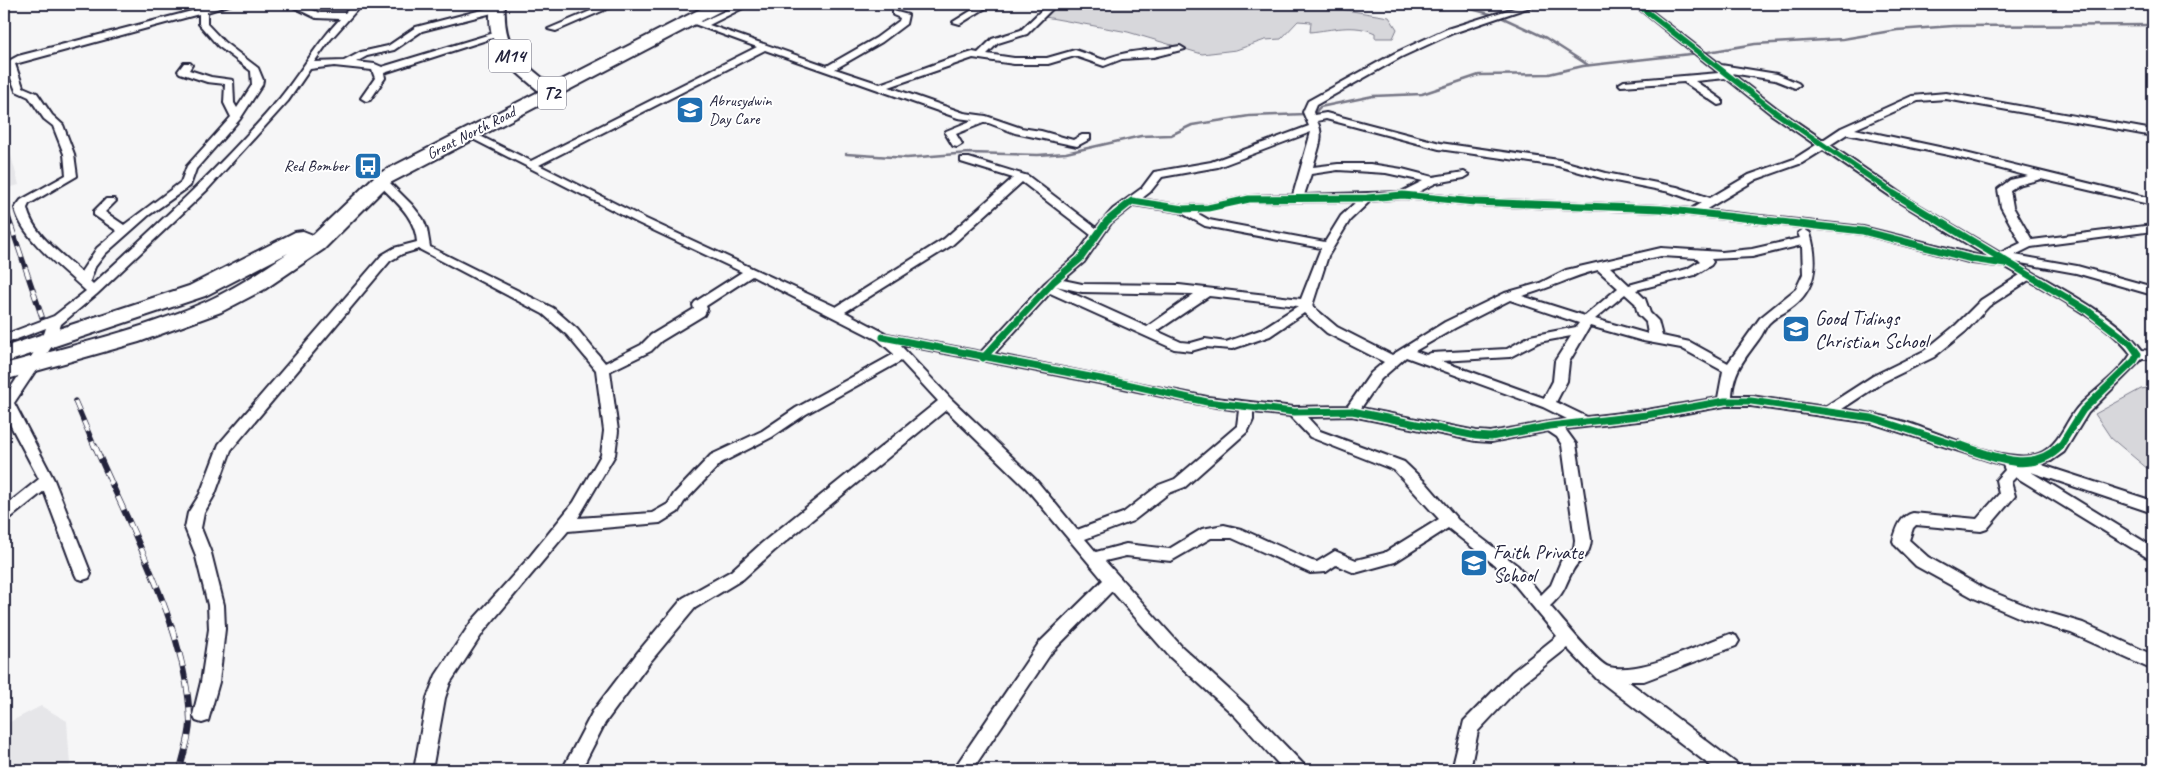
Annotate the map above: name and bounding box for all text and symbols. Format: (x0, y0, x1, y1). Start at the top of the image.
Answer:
road number: M14 (489, 40, 531, 72)
road number: T2 (538, 76, 566, 110)
place label: Abrusydwin Day Care (709, 91, 772, 129)
school or university icon: Abrusydwin Day Care (675, 95, 705, 125)
street label: Great North Road (423, 101, 521, 164)
bus stop icon: Red Bomber (353, 151, 383, 181)
place label: Red Bomber (284, 156, 351, 176)
place label: Good Tidings Christian School (1815, 306, 1931, 354)
school or university icon: Good Tidings Christian School (1781, 314, 1811, 344)
place label: Faith Private School (1493, 540, 1584, 588)
school or university icon: Faith Private School (1459, 548, 1489, 578)

